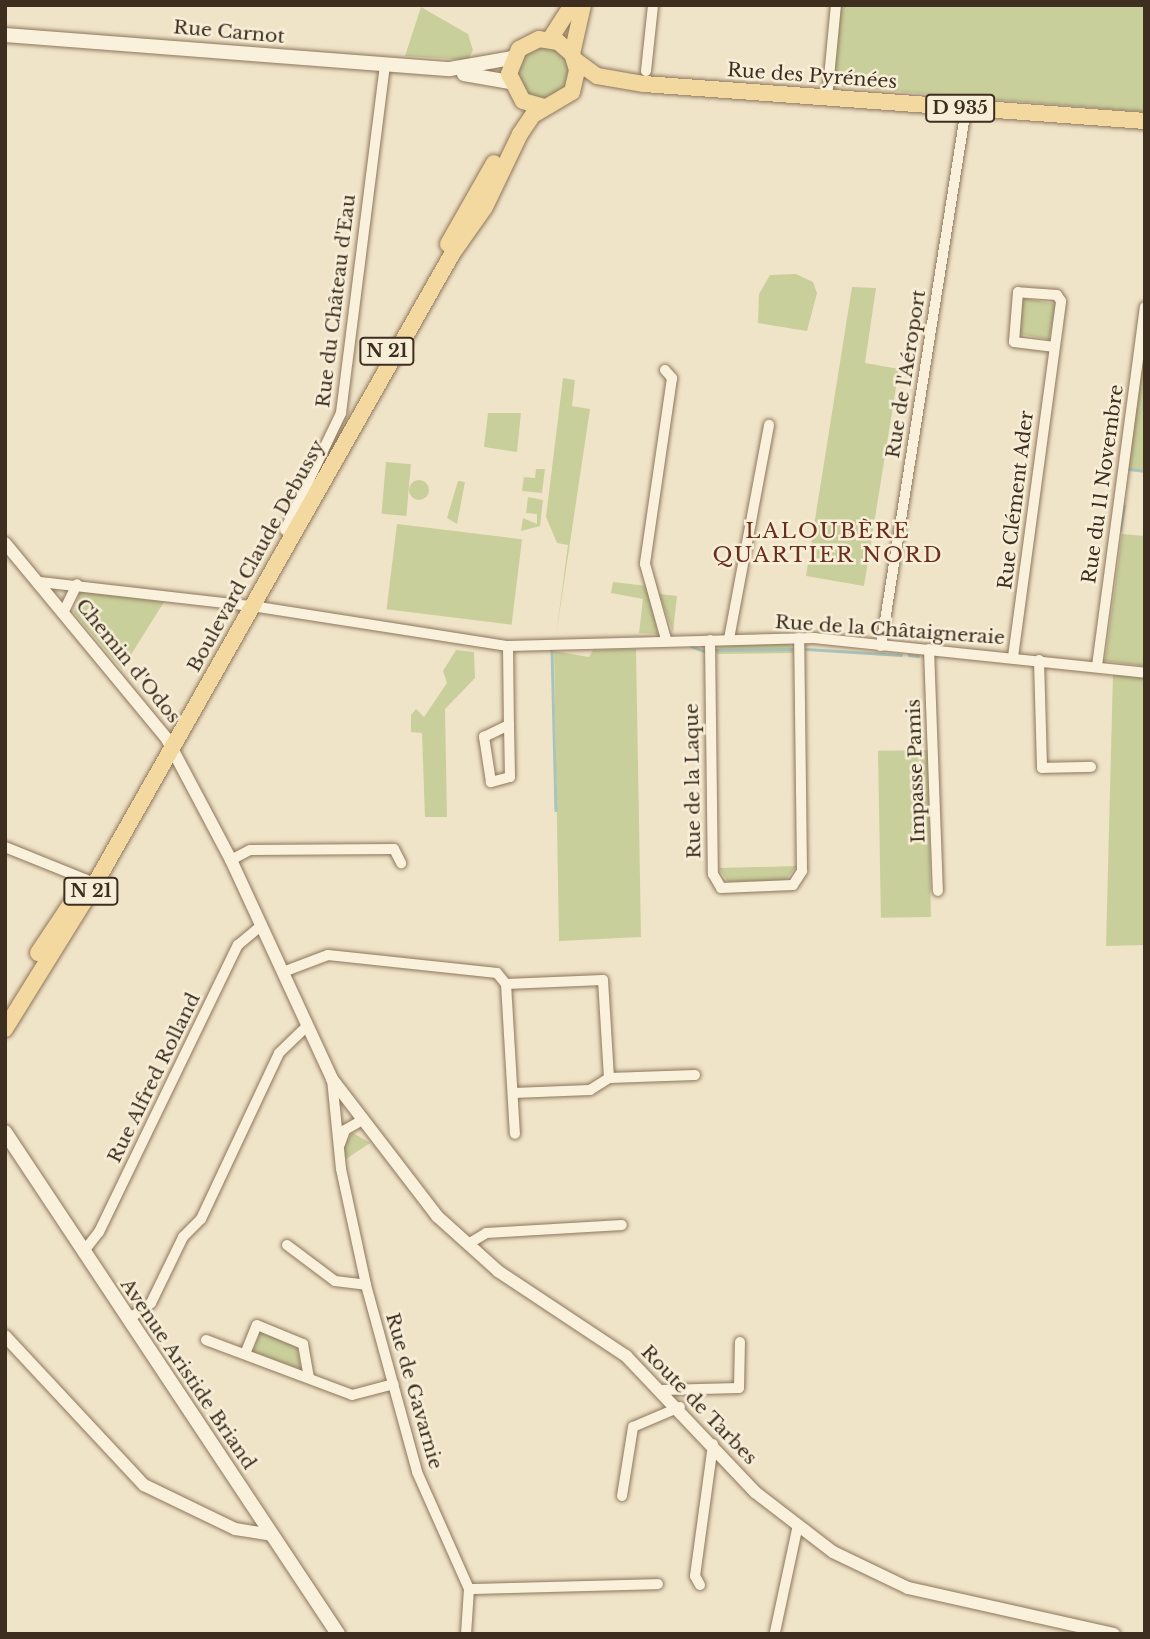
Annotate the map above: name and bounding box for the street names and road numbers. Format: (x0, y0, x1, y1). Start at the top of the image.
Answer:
street label: Rue Carnot (172, 16, 286, 48)
street label: Rue des Pyrénées (726, 59, 898, 93)
road number: D 935 (925, 94, 995, 122)
street label: Rue du Château d'Eau (312, 193, 360, 409)
street label: Rue de l'Aéroport (881, 288, 931, 460)
road number: N 21 (359, 337, 415, 366)
street label: Rue du 11 Novembre (1078, 383, 1128, 585)
street label: Rue Clément Ader (994, 409, 1038, 591)
street label: Boulevard Claude Debussy (183, 436, 329, 676)
street label: Chemin d'Odos (71, 594, 185, 728)
street label: Rue de la Châtaigneraie (774, 611, 1006, 649)
street label: Impasse Pamis (902, 699, 930, 843)
street label: Rue de la Laque (680, 703, 706, 859)
road number: N 21 (63, 876, 119, 906)
street label: Rue Alfred Rolland (103, 989, 205, 1167)
street label: Avenue Aristide Briand (115, 1274, 261, 1474)
street label: Rue de Gavarnie (381, 1310, 447, 1472)
street label: Route de Tarbes (636, 1340, 762, 1470)

